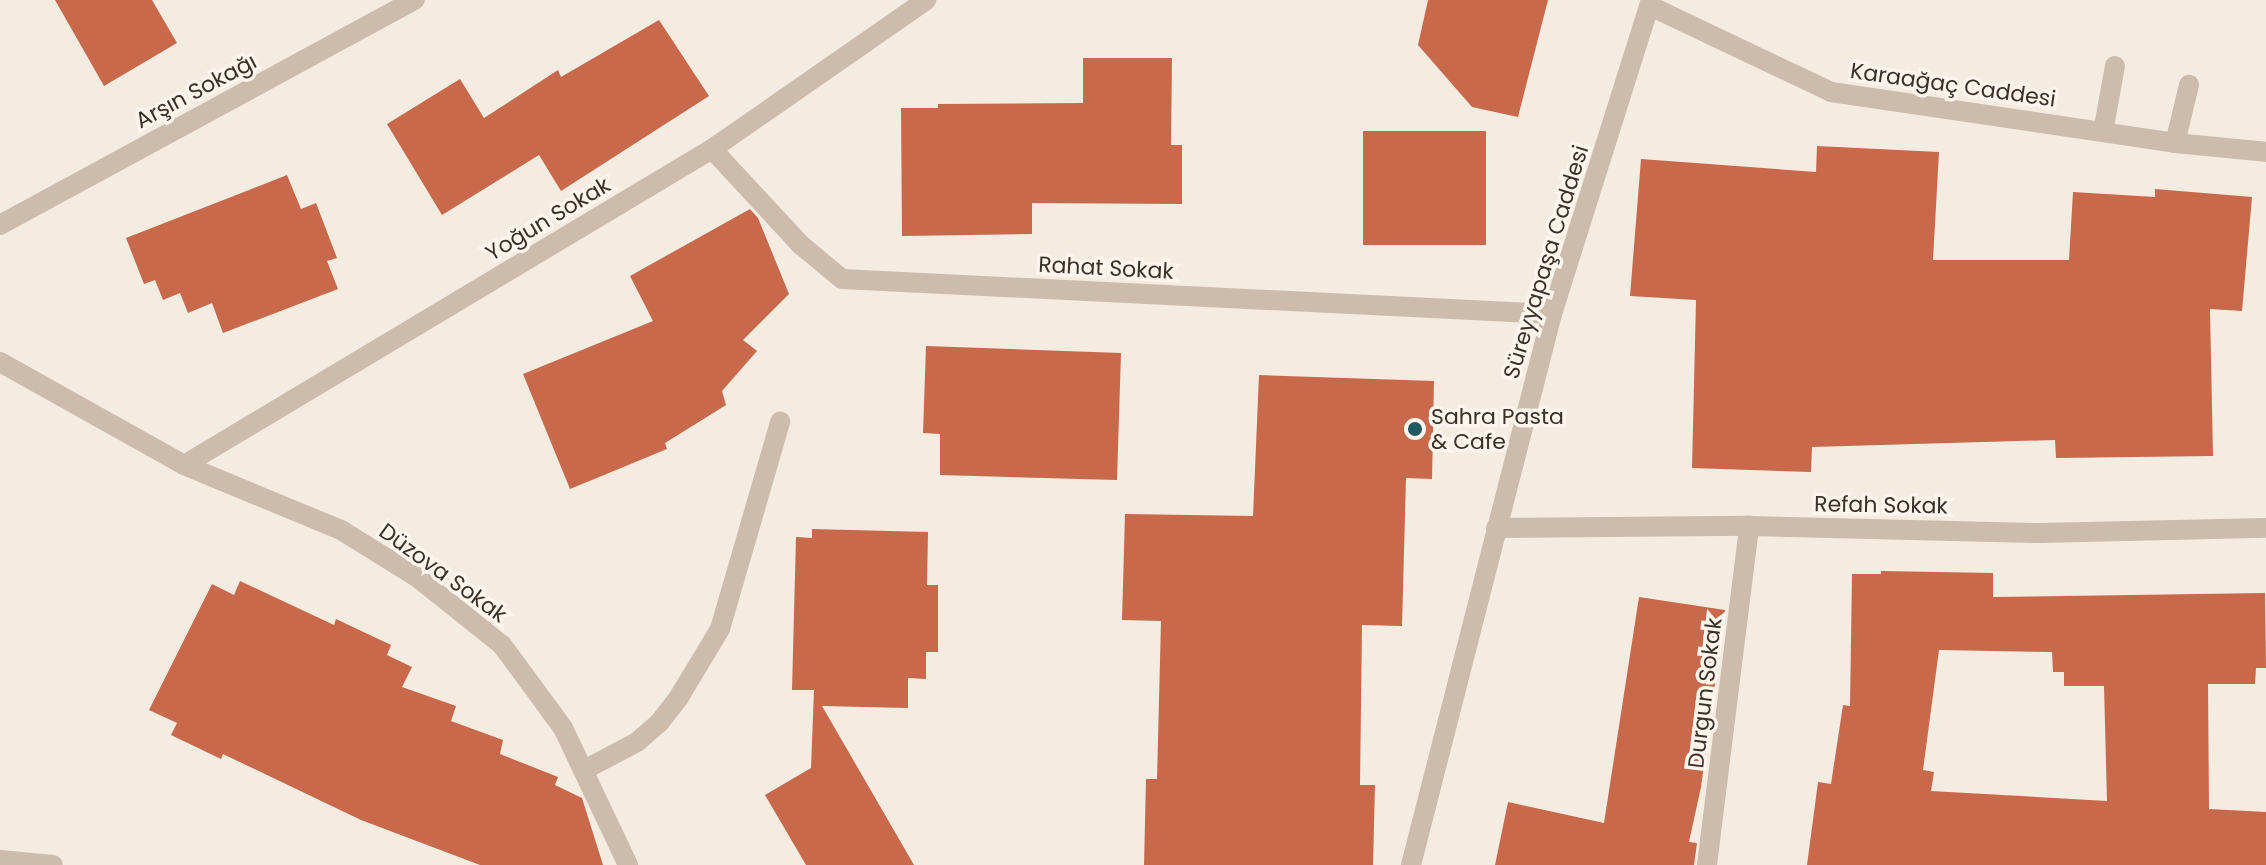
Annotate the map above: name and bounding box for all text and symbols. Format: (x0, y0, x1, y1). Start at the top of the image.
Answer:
street label: Arşın Sokağı (131, 48, 261, 134)
street label: Karaağaç Caddesi (1849, 58, 2057, 112)
street label: Süreyyapaşa Caddesi (1498, 142, 1594, 382)
street label: Yoğun Sokak (481, 172, 615, 266)
street label: Rahat Sokak (1038, 251, 1174, 285)
place label: Sahra Pasta & Cafe (1431, 403, 1564, 454)
marker: Sahra Pasta & Cafe (1406, 420, 1424, 438)
street label: Refah Sokak (1814, 491, 1948, 519)
street label: Düzova Sokak (374, 518, 512, 628)
street label: Durgun Sokak (1683, 616, 1727, 770)

